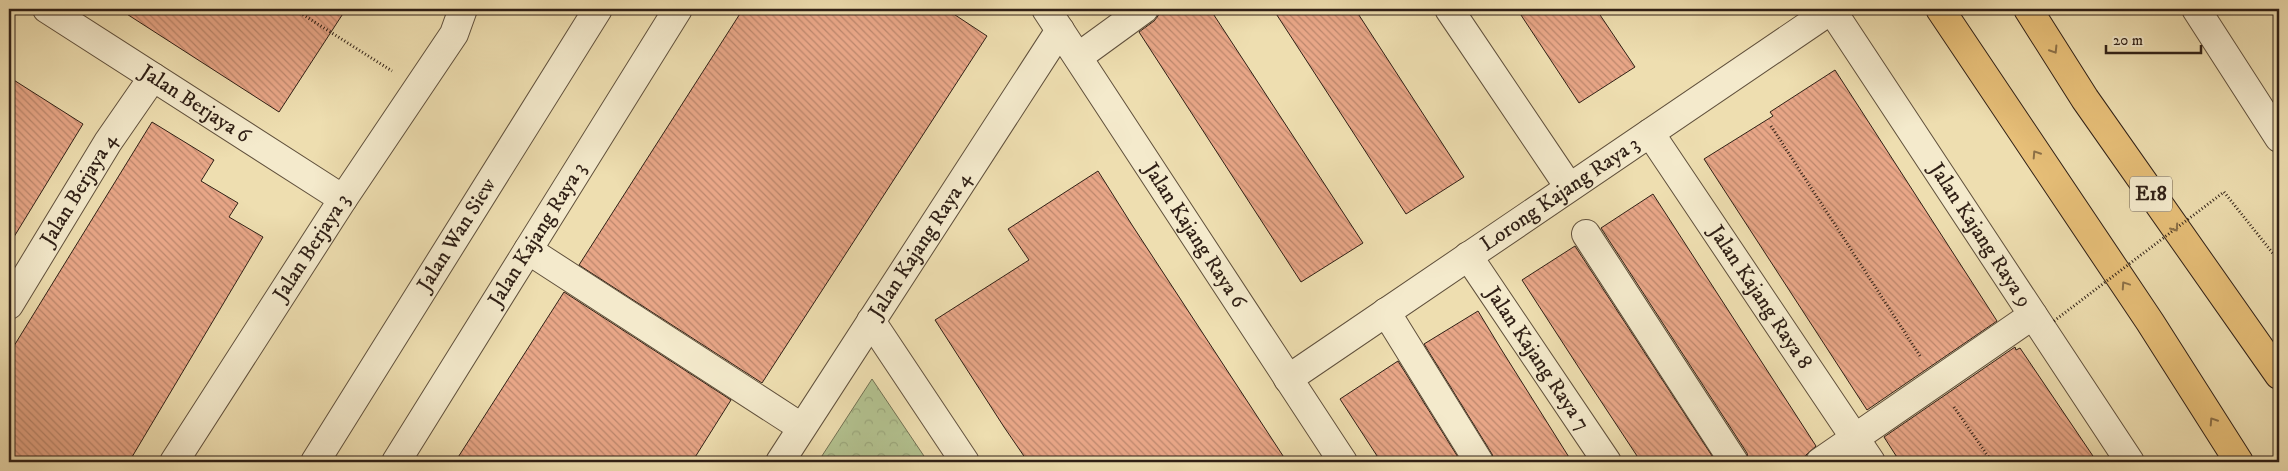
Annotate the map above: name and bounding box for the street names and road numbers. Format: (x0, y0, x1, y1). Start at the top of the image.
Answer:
street label: Jalan Berjaya 6 (134, 58, 256, 150)
street label: Jalan Berjaya 4 (34, 128, 124, 252)
street label: Lorong Kajang Raya 3 (1476, 131, 1645, 257)
street label: Jalan Kajang Raya 9 (1922, 156, 2037, 312)
street label: Jalan Kajang Raya 6 (1137, 157, 1252, 314)
street label: Jalan Kajang Raya 3 (482, 158, 592, 313)
street label: Jalan Kajang Raya 4 (862, 167, 978, 325)
street label: Jalan Wan Siew (411, 173, 502, 298)
road number: E18 (2130, 176, 2172, 212)
street label: Jalan Berjaya 3 (267, 189, 356, 308)
street label: Jalan Kajang Raya 8 (1702, 219, 1818, 374)
street label: Jalan Kajang Raya 7 (1478, 280, 1595, 436)

